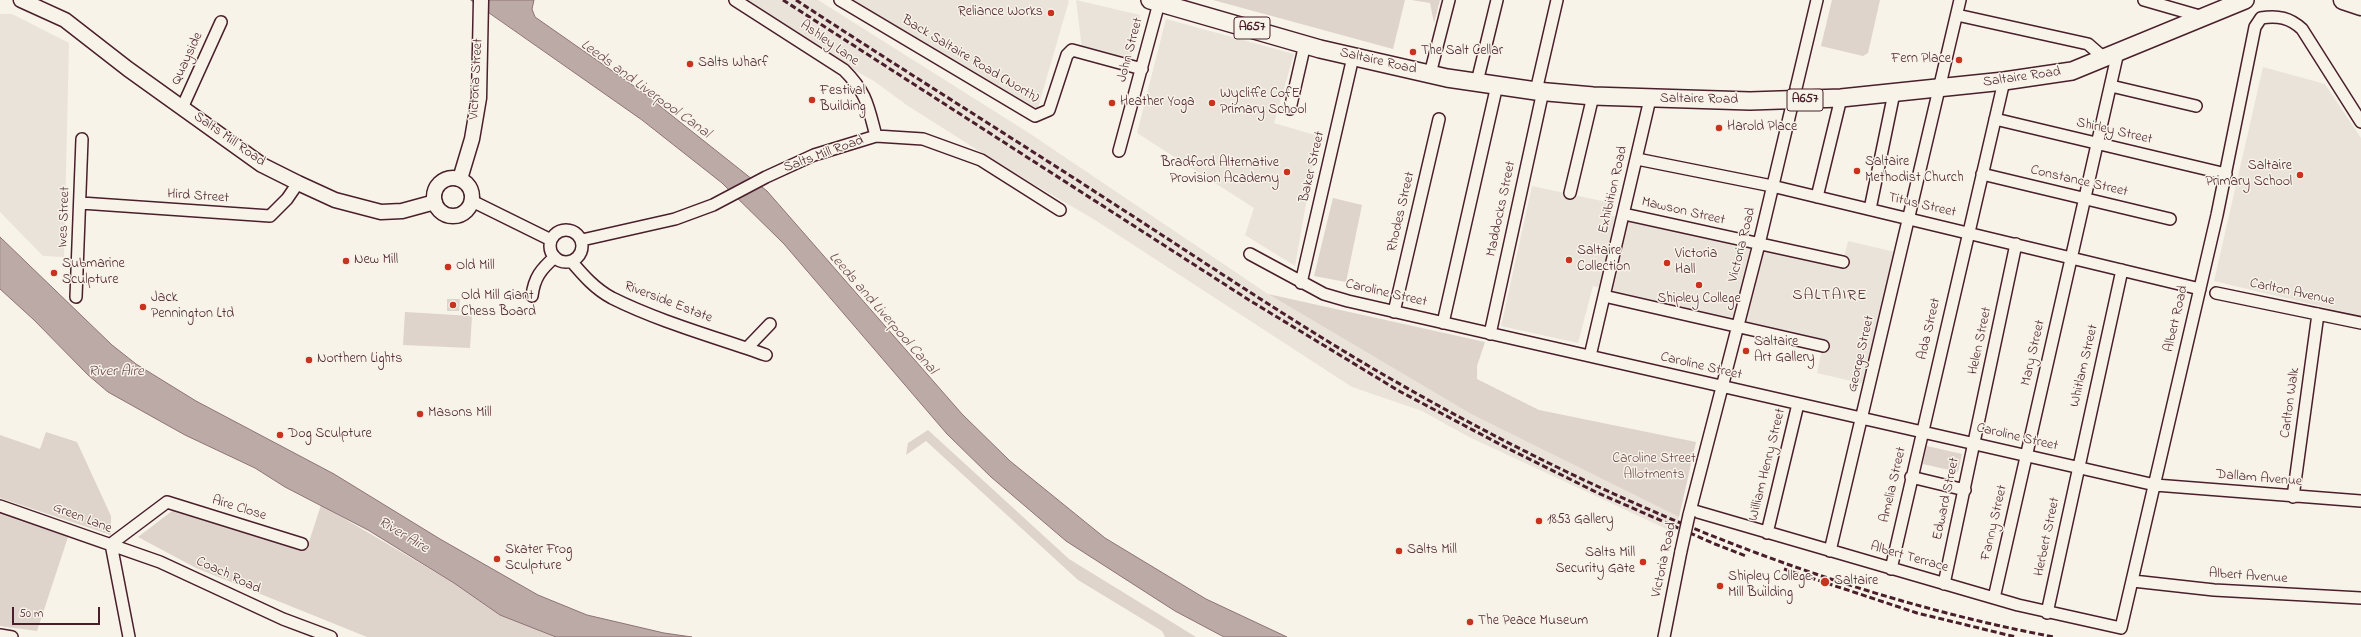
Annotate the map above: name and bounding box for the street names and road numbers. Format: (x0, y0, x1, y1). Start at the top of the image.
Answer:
street label: Back Saltaire Road (North) (898, 12, 1042, 108)
street label: John Street (1114, 16, 1148, 84)
road number: A657 (1234, 17, 1270, 39)
street label: Ashley Lane (796, 18, 862, 70)
street label: Quayside (169, 30, 207, 88)
street label: Victoria Street (466, 38, 488, 120)
street label: Saltaire Road (1338, 45, 1418, 79)
street label: Saltaire Road (1982, 64, 2062, 92)
road number: A657 (1787, 89, 1823, 111)
street label: Saltaire Road (1660, 91, 1738, 109)
street label: Salts Mill Road (190, 109, 268, 171)
street label: Shirley Street (2074, 115, 2154, 149)
street label: Baker Street (1297, 130, 1329, 204)
street label: Salts Mill Road (782, 133, 866, 177)
street label: Exhibition Road (1596, 145, 1632, 235)
street label: Maddocks Street (1484, 160, 1520, 258)
street label: Constance Street (2029, 163, 2129, 201)
street label: Rhodes Street (1385, 170, 1419, 254)
street label: Ives Street (56, 186, 74, 248)
street label: Hird Street (167, 186, 229, 208)
street label: Titus Street (1886, 190, 1958, 222)
street label: Mawson Street (1640, 194, 1726, 230)
street label: Victoria Road (1726, 206, 1760, 284)
street label: Caroline Street (1344, 276, 1428, 312)
street label: Carlton Avenue (2248, 276, 2336, 310)
street label: Riverside Estate (622, 279, 714, 327)
street label: Albert Road (2161, 284, 2193, 354)
street label: Ada Street (1915, 296, 1945, 362)
street label: Helen Street (1966, 306, 1996, 376)
street label: George Street (1845, 314, 1879, 394)
street label: Mary Street (2018, 318, 2050, 388)
street label: Whitlam Street (2067, 323, 2103, 409)
street label: Caroline Street (1659, 349, 1743, 385)
street label: Carlton Walk (2278, 367, 2304, 439)
street label: William Henry Street (1746, 407, 1790, 523)
street label: Caroline Street (1975, 420, 2059, 456)
street label: Amelia Street (1877, 446, 1911, 524)
street label: Edward Street (1930, 456, 1964, 542)
street label: Dallam Avenue (2215, 467, 2303, 491)
street label: Fanny Street (1978, 484, 2012, 562)
street label: Aire Close (210, 493, 268, 525)
street label: Herbert Street (2031, 496, 2065, 578)
street label: Green Lane (50, 500, 114, 538)
street label: Victoria Road (1649, 521, 1681, 599)
street label: Albert Terrace (1868, 539, 1950, 577)
street label: Coach Road (193, 554, 263, 598)
street label: Albert Avenue (2208, 566, 2288, 588)

